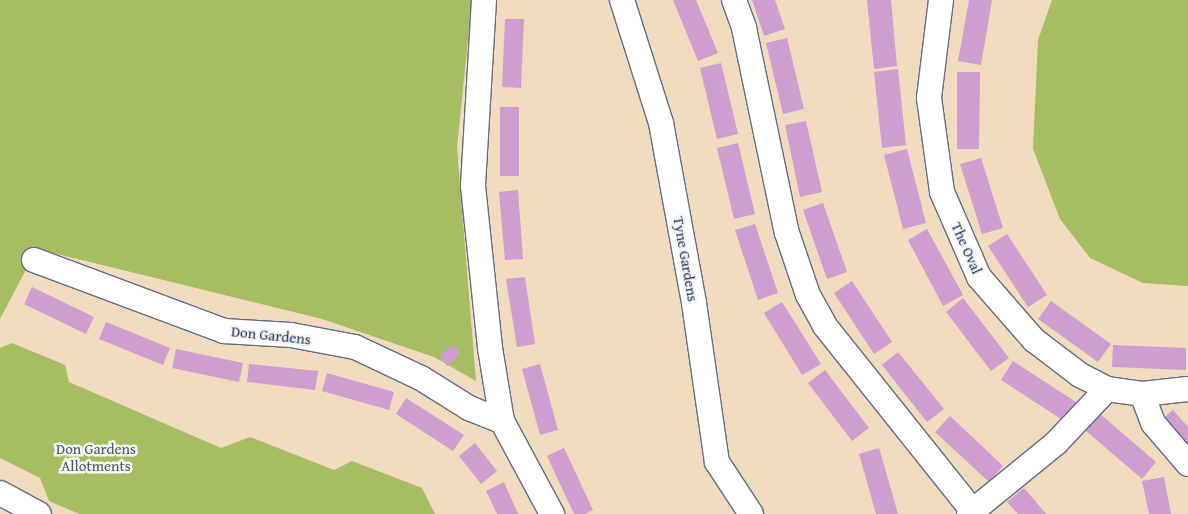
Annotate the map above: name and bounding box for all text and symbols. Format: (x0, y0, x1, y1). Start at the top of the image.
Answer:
street label: Tyne Gardens (670, 215, 702, 303)
street label: The Oval (948, 219, 986, 277)
street label: Don Gardens (230, 322, 312, 348)
park label: Don Gardens Allotments (56, 439, 136, 474)

